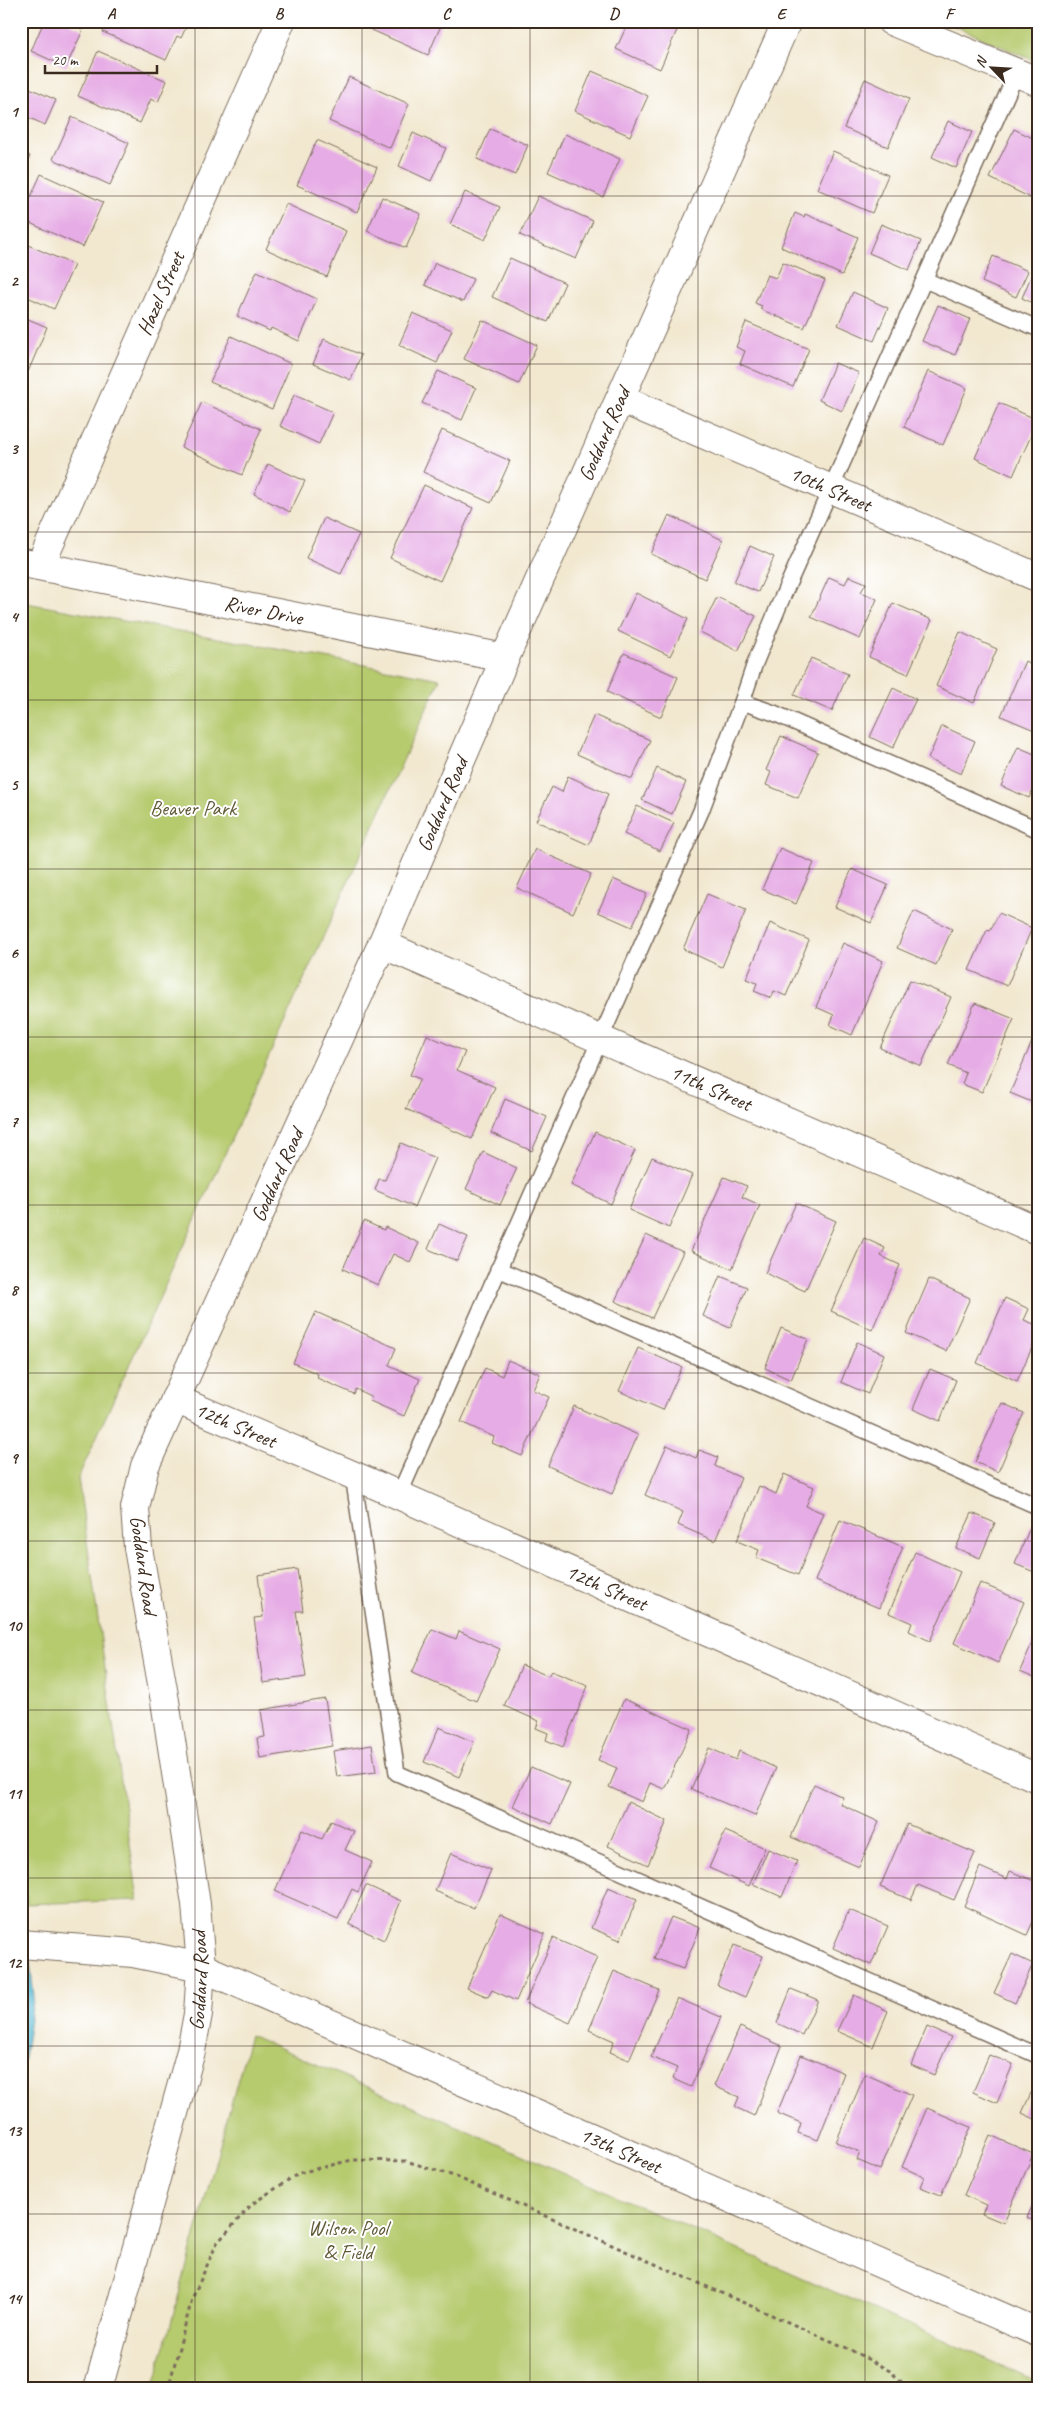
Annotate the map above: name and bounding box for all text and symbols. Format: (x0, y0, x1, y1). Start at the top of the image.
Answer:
text: A (107, 4, 117, 24)
text: B (275, 4, 285, 24)
text: C (442, 4, 452, 24)
text: D (609, 4, 620, 24)
text: E (777, 4, 788, 24)
text: F (945, 4, 956, 24)
scale bar (45, 42, 158, 74)
north arrow (968, 42, 1018, 92)
text: 20 m (52, 51, 79, 70)
text: N (971, 53, 991, 70)
text: 1 (10, 102, 19, 122)
street label: Hazel Street (131, 246, 191, 339)
text: 2 (10, 271, 19, 291)
street label: Goddard Road (572, 380, 638, 485)
text: 3 (10, 439, 19, 459)
street label: 10th Street (786, 460, 877, 518)
street label: River Drive (222, 590, 307, 631)
text: 4 (10, 607, 19, 627)
street label: Goddard Road (411, 750, 475, 855)
text: 5 (11, 775, 20, 795)
park label: Beaver Park (150, 795, 238, 821)
text: 6 (10, 943, 19, 963)
street label: 11th Street (666, 1059, 757, 1118)
text: 7 (10, 1112, 19, 1132)
street label: Goddard Road (245, 1121, 311, 1226)
text: 8 (10, 1280, 19, 1300)
street label: 12th Street (191, 1396, 282, 1455)
text: 9 (10, 1448, 19, 1468)
street label: Goddard Road (124, 1514, 164, 1620)
street label: 12th Street (562, 1558, 653, 1617)
text: 10 (7, 1616, 23, 1636)
text: 11 (7, 1784, 23, 1804)
street label: Goddard Road (182, 1926, 214, 2032)
text: 12 (7, 1953, 23, 1973)
text: 13 (7, 2121, 23, 2141)
street label: 13th Street (576, 2121, 667, 2180)
park label: Wilson Pool & Field (308, 2215, 391, 2265)
text: 14 (7, 2289, 23, 2309)

